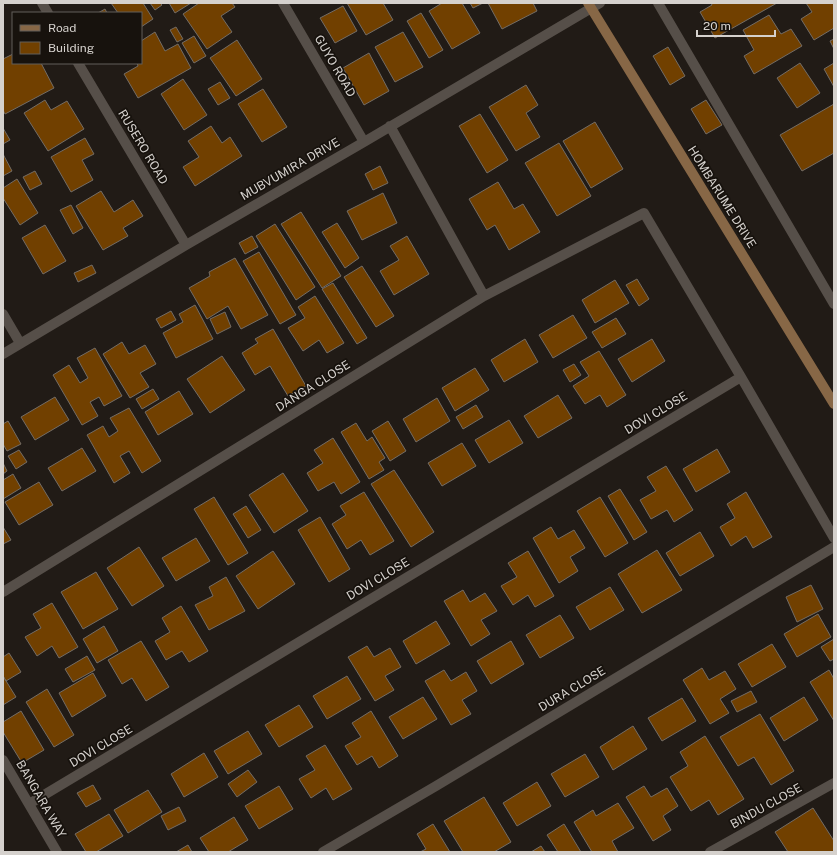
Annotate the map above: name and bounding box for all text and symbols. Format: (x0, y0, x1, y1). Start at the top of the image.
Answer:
legend (12, 12, 142, 64)
scale bar (697, 12, 775, 38)
text: 20 m (703, 19, 731, 33)
text: Road (48, 21, 76, 35)
street label: GUYO ROAD (312, 33, 358, 99)
text: Building (48, 41, 94, 55)
street label: RUSERO ROAD (115, 107, 171, 187)
street label: MUBVUMIRA DRIVE (238, 135, 342, 203)
street label: HOMBARUME DRIVE (685, 143, 759, 251)
street label: DANGA CLOSE (273, 358, 353, 414)
street label: DOVI CLOSE (622, 389, 690, 437)
street label: DOVI CLOSE (344, 555, 412, 603)
street label: DURA CLOSE (536, 664, 608, 714)
street label: DOVI CLOSE (67, 722, 135, 770)
street label: BANGARA WAY (13, 758, 69, 841)
street label: BINDU CLOSE (728, 781, 804, 831)

